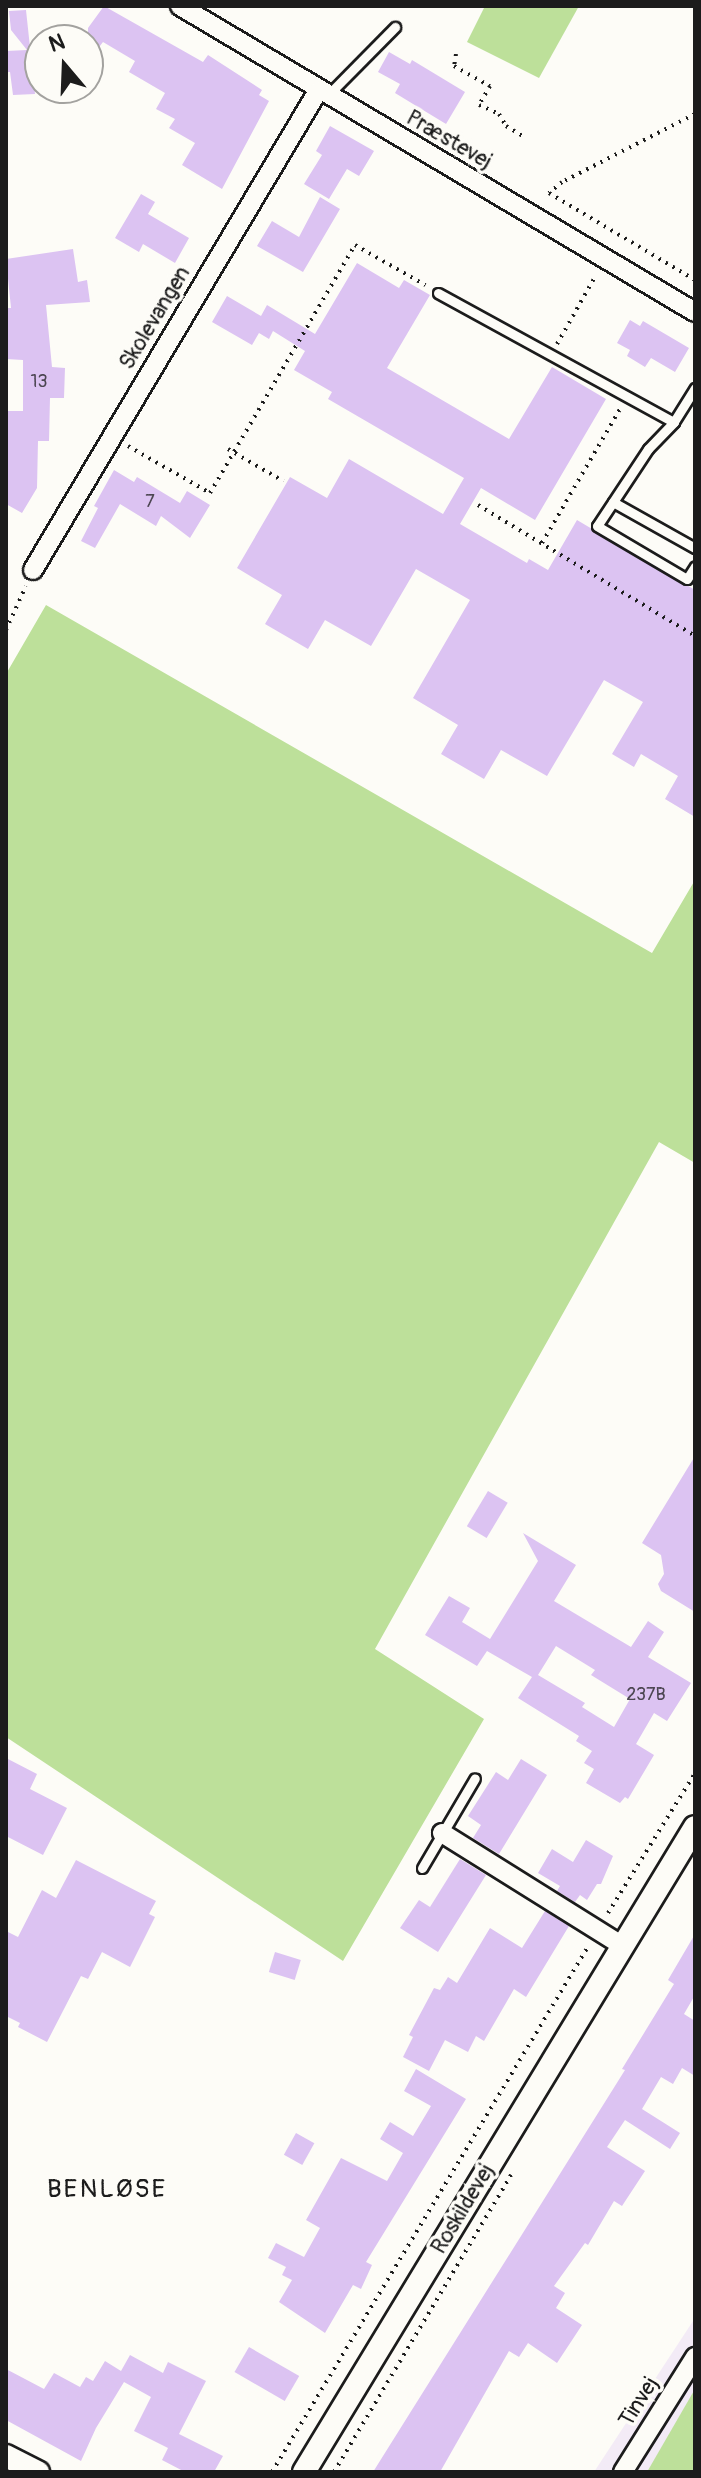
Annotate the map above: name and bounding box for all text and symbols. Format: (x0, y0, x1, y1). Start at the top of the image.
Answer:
north arrow (24, 24, 104, 104)
text: N (45, 28, 68, 59)
street label: Præstevej (401, 105, 497, 175)
street label: Skolevangen (114, 262, 196, 374)
house number: 13 (30, 371, 48, 393)
house number: 7 (145, 491, 155, 513)
house number: 237B (626, 1684, 666, 1706)
street label: Roskildevej (426, 2159, 500, 2259)
district label: BENLØSE (47, 2174, 167, 2206)
street label: Tinvej (613, 2372, 665, 2432)

